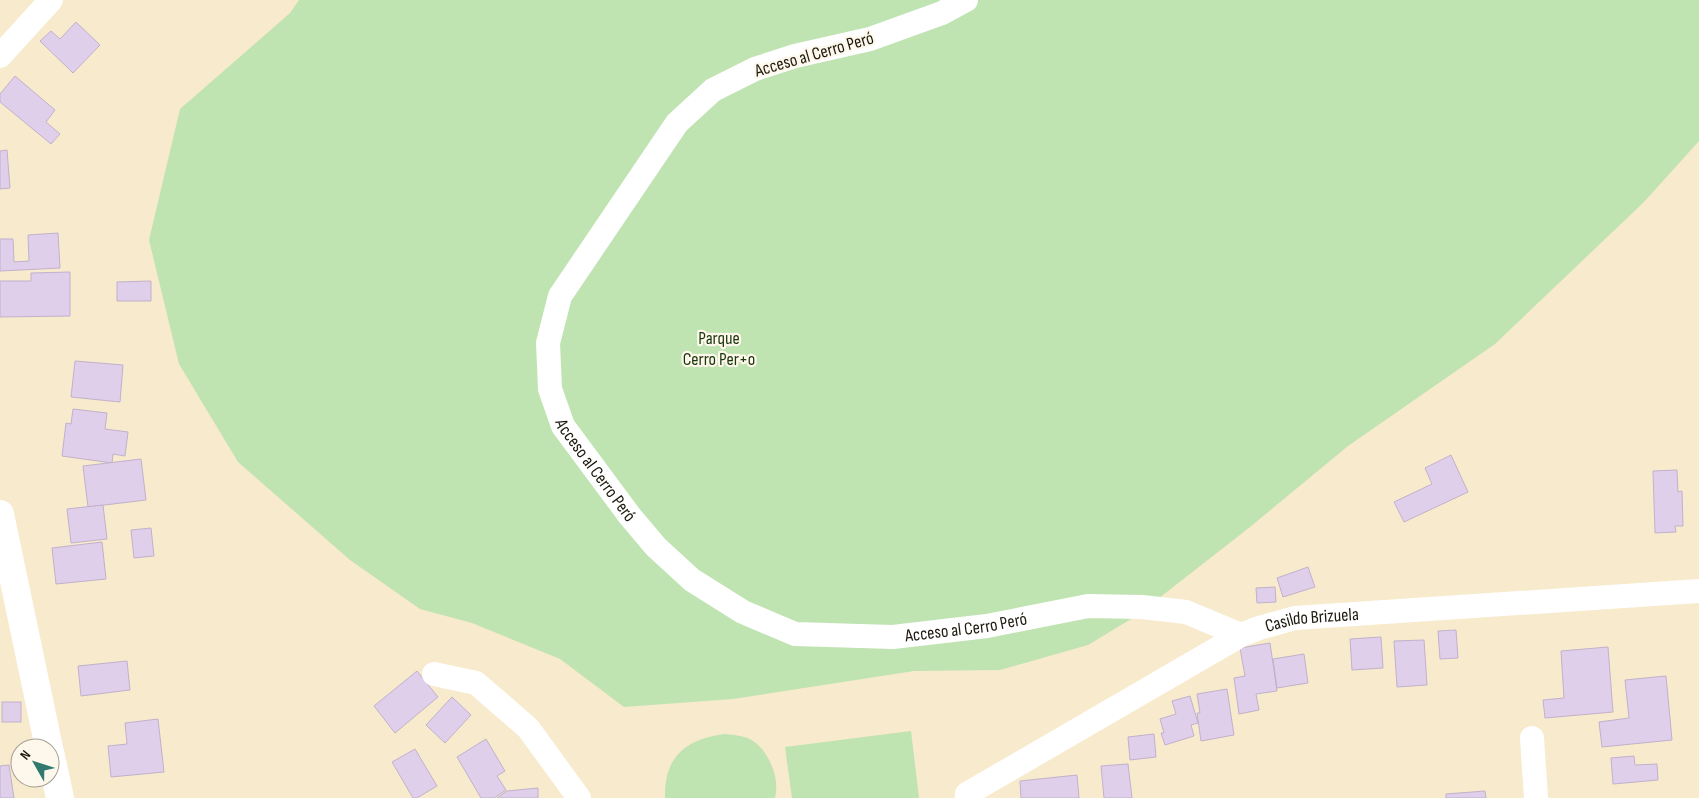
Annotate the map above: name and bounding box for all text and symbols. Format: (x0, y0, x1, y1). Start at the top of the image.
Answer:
street label: Acceso al Cerro Peró (751, 27, 876, 82)
park label: Parque Cerro Per+o (683, 328, 755, 370)
street label: Acceso al Cerro Peró (550, 415, 640, 526)
street label: Casildo Brizuela (1263, 604, 1359, 637)
street label: Acceso al Cerro Peró (903, 608, 1029, 647)
north arrow (10, 738, 60, 788)
text: N (16, 747, 34, 763)

